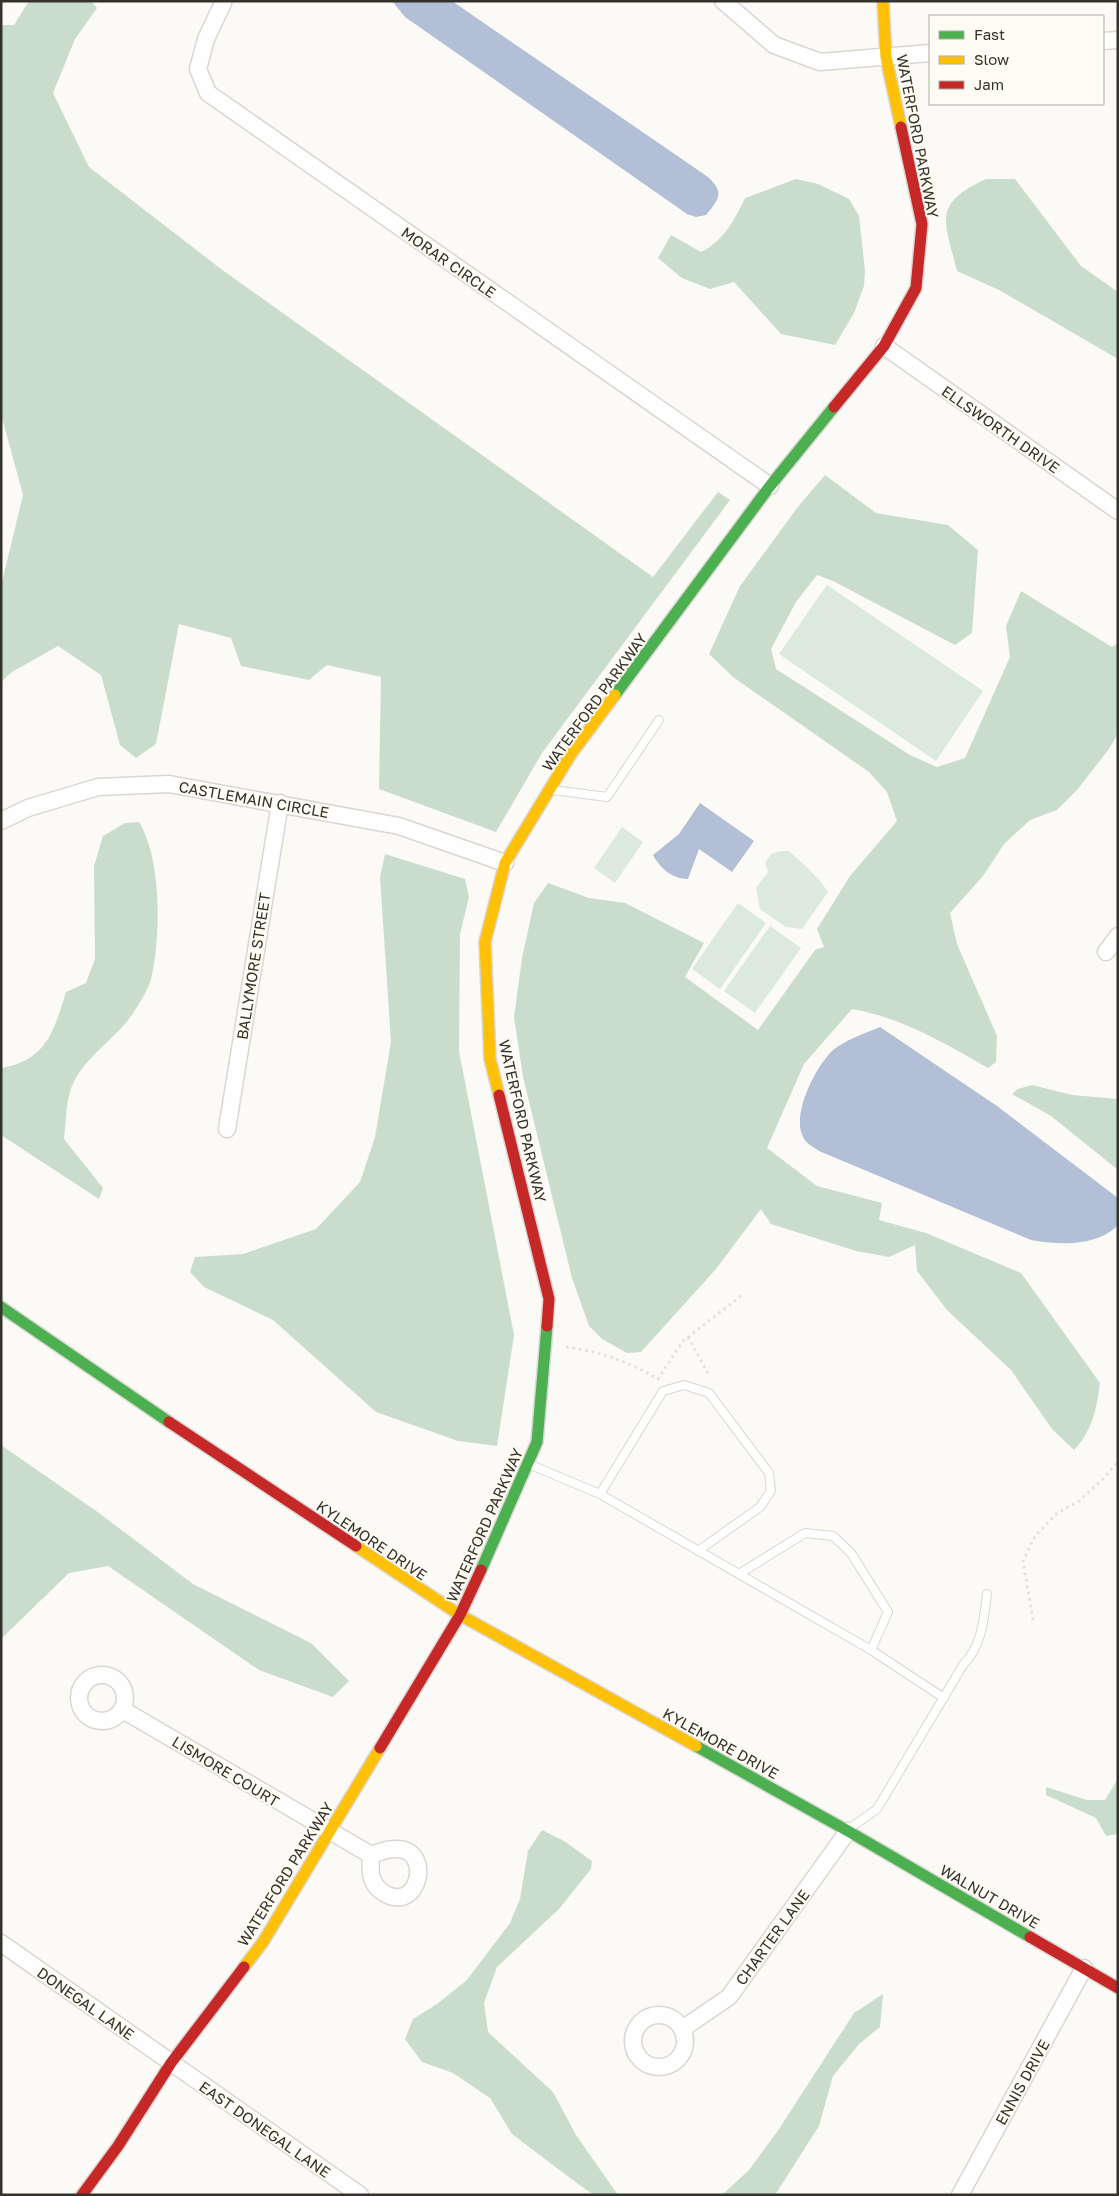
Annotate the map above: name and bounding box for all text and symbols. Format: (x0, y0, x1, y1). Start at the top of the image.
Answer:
legend (929, 15, 1104, 105)
text: Fast (974, 25, 1005, 43)
text: Slow (974, 50, 1009, 68)
street label: WATERFORD PARKWAY (893, 53, 943, 220)
text: Jam (974, 75, 1004, 93)
street label: MORAR CIRCLE (398, 223, 500, 301)
street label: ELLSWORTH DRIVE (939, 382, 1063, 476)
street label: WATERFORD PARKWAY (538, 629, 650, 775)
street label: CASTLEMAIN CIRCLE (178, 777, 330, 821)
street label: BALLYMORE STREET (232, 891, 274, 1041)
street label: WATERFORD PARKWAY (496, 1038, 551, 1204)
street label: WATERFORD PARKWAY (442, 1445, 526, 1605)
street label: KYLEMORE DRIVE (313, 1496, 431, 1584)
street label: KYLEMORE DRIVE (660, 1704, 782, 1782)
street label: LISMORE COURT (169, 1732, 283, 1810)
street label: WATERFORD PARKWAY (233, 1798, 337, 1949)
street label: WALNUT DRIVE (937, 1860, 1043, 1932)
street label: CHARTER LANE (731, 1886, 813, 1988)
street label: DONEGAL LANE (34, 1963, 138, 2043)
street label: ENNIS DRIVE (991, 2036, 1053, 2128)
street label: EAST DONEGAL LANE (196, 2077, 334, 2181)

